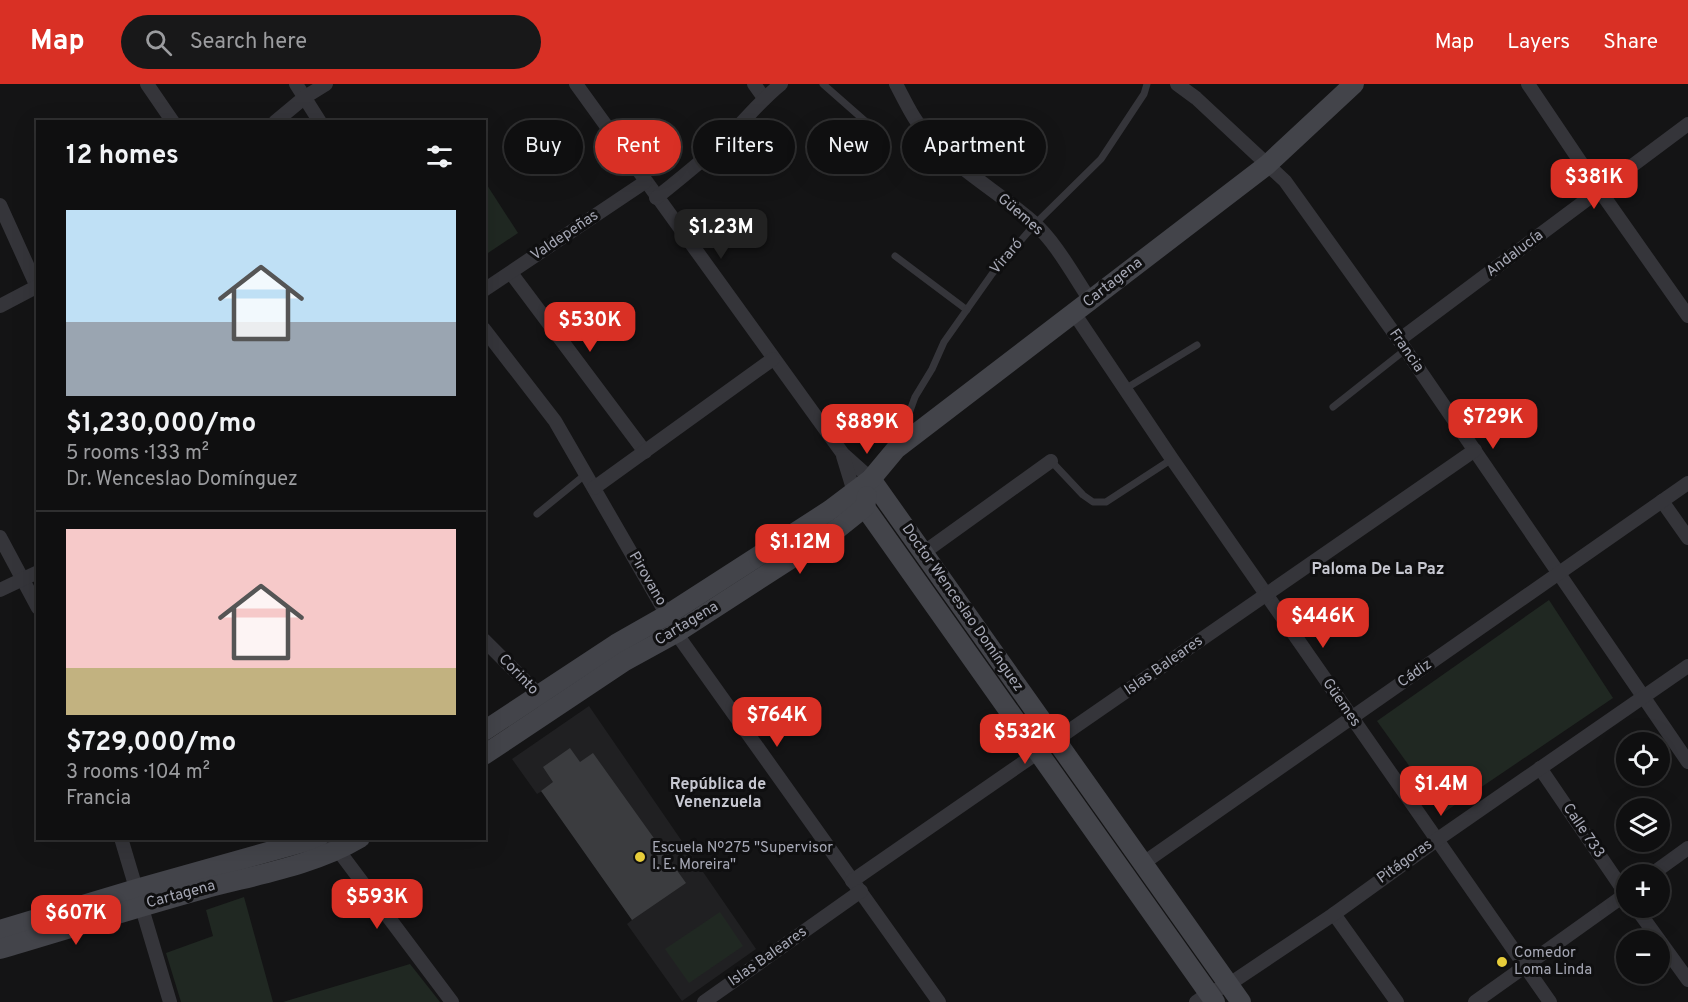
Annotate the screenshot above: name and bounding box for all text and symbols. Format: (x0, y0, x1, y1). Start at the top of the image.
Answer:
search box (121, 15, 541, 69)
text: Map (30, 24, 85, 60)
icon: search (142, 26, 175, 59)
text: Search here (190, 29, 307, 56)
text: Map (1435, 29, 1474, 56)
text: Layers (1507, 29, 1570, 56)
text: Share (1603, 29, 1658, 56)
chip: Buy (504, 120, 583, 174)
chip: Rent (595, 120, 681, 174)
chip: Filters (693, 120, 795, 174)
chip: New (807, 120, 890, 174)
chip: Apartment (902, 120, 1046, 174)
text: 12 homes (66, 140, 179, 173)
icon: filters (423, 140, 456, 173)
pin: $381K (1552, 159, 1636, 210)
text: $381K (1565, 165, 1623, 191)
street label: Güemes (993, 190, 1047, 240)
street label: Valdepeñas (528, 206, 602, 266)
pin: $1.23M (672, 209, 770, 260)
text: $1.23M (688, 215, 754, 241)
street label: Andalucía (1483, 226, 1547, 282)
street label: Viraró (986, 235, 1028, 279)
icon: home (207, 249, 315, 357)
street label: Cartagena (1079, 254, 1147, 312)
pin: $530K (548, 302, 632, 353)
text: $530K (558, 308, 622, 334)
street label: Francia (1384, 326, 1428, 376)
pin: $729K (1451, 399, 1535, 450)
pin: $889K (825, 404, 909, 455)
text: $729K (1462, 405, 1524, 431)
text: $1,230,000/mo (66, 408, 256, 441)
text: $889K (835, 410, 899, 436)
text: 5 rooms · 133 m² (66, 441, 209, 467)
text: Dr. Wenceslao Domínguez (66, 467, 298, 493)
street label: Doctor Wenceslao Domínguez (897, 520, 1027, 696)
pin: $1.12M (751, 524, 849, 575)
text: $1.12M (769, 530, 831, 556)
street label: Pirovano (624, 548, 670, 610)
district label: Paloma De La Paz (1312, 560, 1444, 580)
icon: home (207, 568, 315, 676)
street label: Cartagena (652, 598, 722, 650)
pin: $446K (1281, 598, 1365, 649)
text: $446K (1291, 604, 1355, 630)
street label: Islas Baleares (1121, 632, 1207, 700)
street label: Corinto (494, 651, 542, 699)
street label: Cádiz (1394, 655, 1436, 693)
street label: Güemes (1317, 675, 1365, 731)
pin: $764K (735, 697, 819, 748)
text: $764K (746, 703, 808, 729)
pin: $532K (983, 714, 1067, 765)
text: $532K (994, 720, 1056, 746)
text: $729,000/mo (66, 727, 236, 760)
map controls (1616, 732, 1670, 984)
button: locate (1616, 732, 1670, 786)
text: 3 rooms · 104 m² (66, 760, 210, 786)
pin: $1.4M (1399, 766, 1483, 817)
text: $1.4M (1414, 772, 1468, 798)
district label: República de Venenzuela (670, 775, 766, 813)
text: Francia (66, 786, 131, 812)
button: layers (1616, 798, 1670, 852)
street label: Calle 733 (1558, 800, 1608, 862)
street label: Pitágoras (1374, 836, 1436, 888)
place label: Escuela Nº275 "Supervisor I. E. Moreira" (652, 839, 833, 875)
marker: Escuela Nº275 "Supervisor I. E. Moreira" (633, 850, 647, 864)
button: + (1616, 864, 1670, 918)
street label: Cartagena (144, 877, 218, 913)
pin: $593K (335, 879, 419, 930)
text: $593K (346, 885, 408, 911)
pin: $607K (34, 895, 118, 946)
text: $607K (45, 901, 107, 927)
street label: Islas Baleares (725, 923, 811, 991)
button: − (1616, 930, 1670, 984)
place label: Comedor Loma Linda (1514, 944, 1592, 980)
marker: Comedor Loma Linda (1495, 955, 1509, 969)

